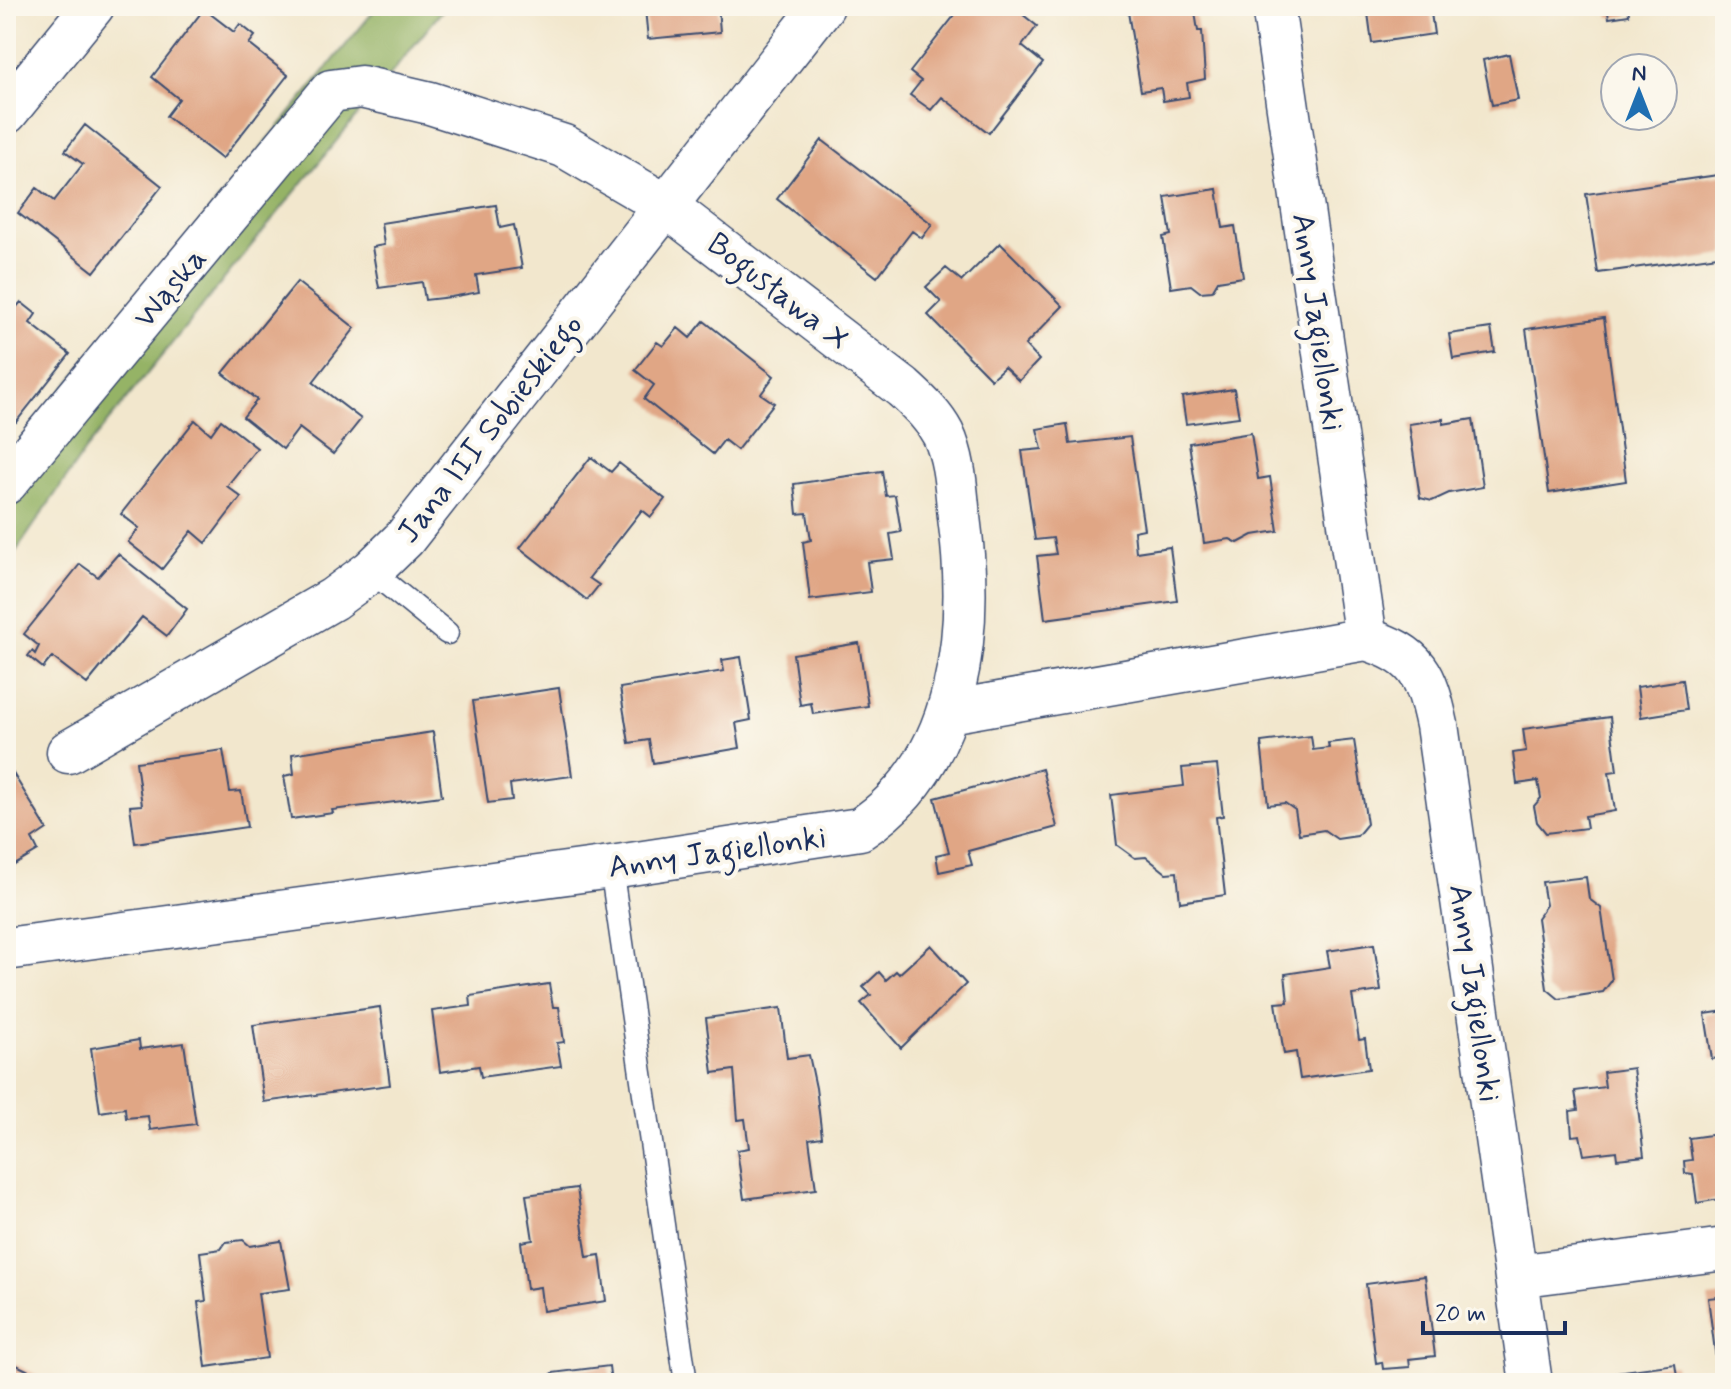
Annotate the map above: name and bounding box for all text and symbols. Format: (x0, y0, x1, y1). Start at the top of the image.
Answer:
north arrow (1599, 52, 1679, 132)
text: N (1632, 60, 1646, 88)
street label: Anny Jagiellonki (1278, 211, 1353, 434)
street label: Bogusława X (696, 224, 858, 364)
street label: Wąska (124, 239, 217, 338)
street label: Jana III Sobieskiego (388, 306, 596, 554)
street label: Anny Jagiellonki (606, 817, 829, 892)
street label: Anny Jagiellonki (1435, 882, 1510, 1105)
scale bar (1423, 1285, 1565, 1335)
text: 20 m (1435, 1299, 1486, 1330)

